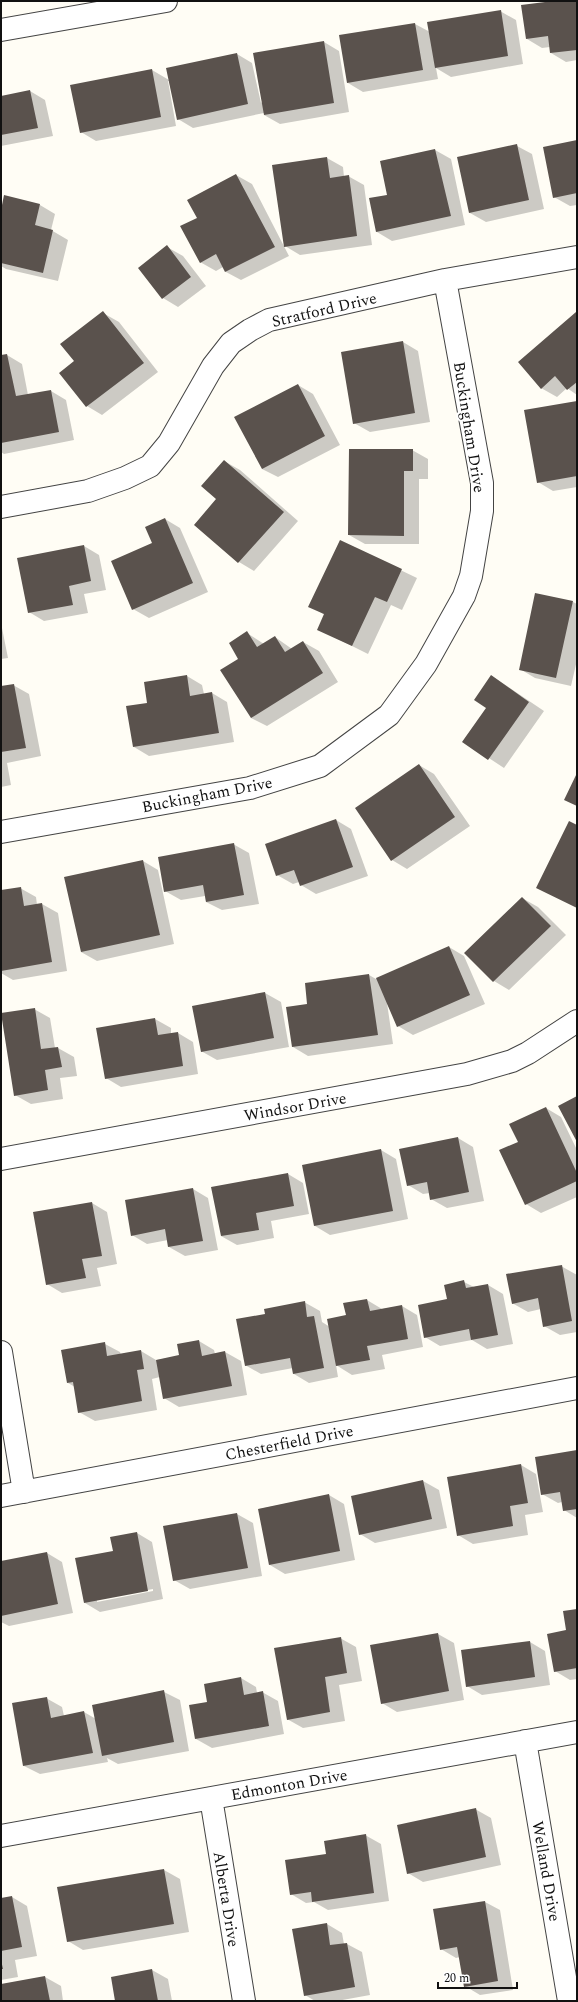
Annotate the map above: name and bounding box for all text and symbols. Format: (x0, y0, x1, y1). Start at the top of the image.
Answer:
street label: Stratford Drive (269, 286, 379, 334)
street label: Buckingham Drive (447, 360, 491, 495)
street label: Buckingham Drive (140, 771, 275, 819)
street label: Windsor Drive (242, 1086, 348, 1128)
street label: Chesterfield Drive (223, 1419, 355, 1467)
street label: Edmonton Drive (229, 1763, 349, 1807)
street label: Welland Drive (525, 1819, 567, 1923)
street label: Alberta Drive (207, 1850, 245, 1949)
scale bar (438, 1964, 517, 1990)
text: 20 m (444, 1969, 469, 1988)

